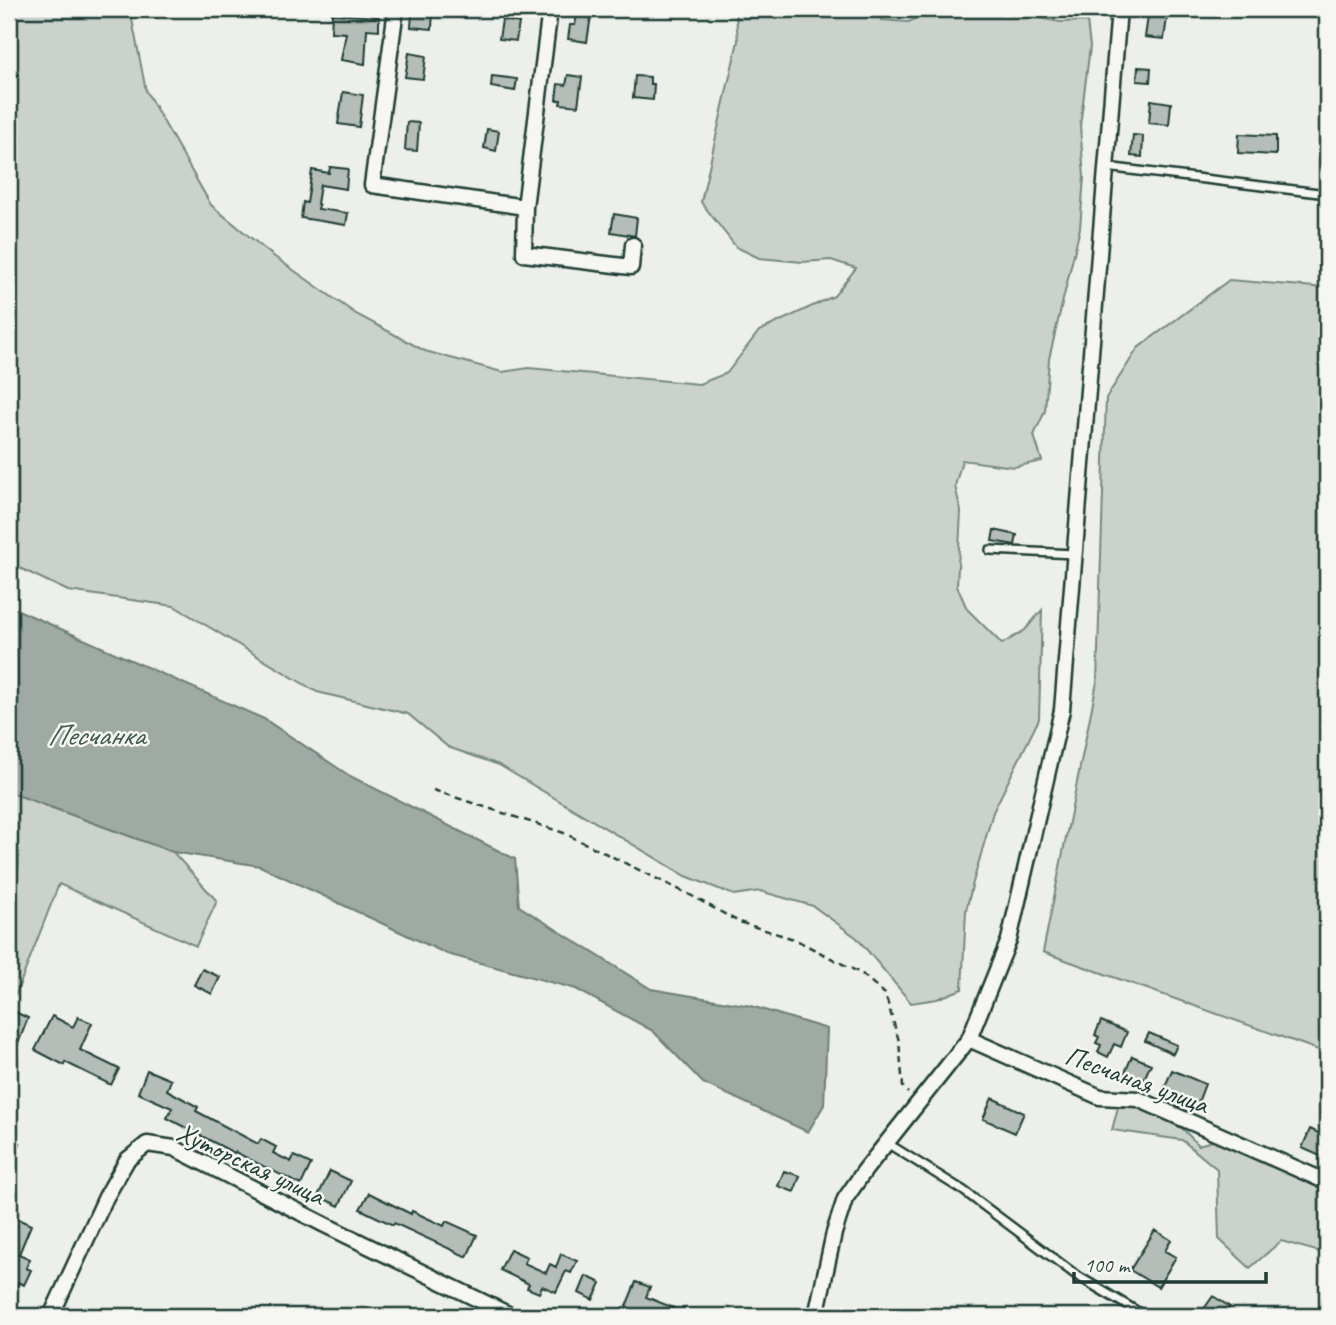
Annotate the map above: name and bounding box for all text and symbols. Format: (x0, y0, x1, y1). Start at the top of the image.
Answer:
water label: Песчанка (47, 716, 148, 754)
street label: Песчаная улица (1060, 1037, 1215, 1122)
street label: Хуторская улица (171, 1114, 332, 1214)
scale bar (1074, 1241, 1266, 1285)
text: 100 m (1084, 1252, 1131, 1278)

